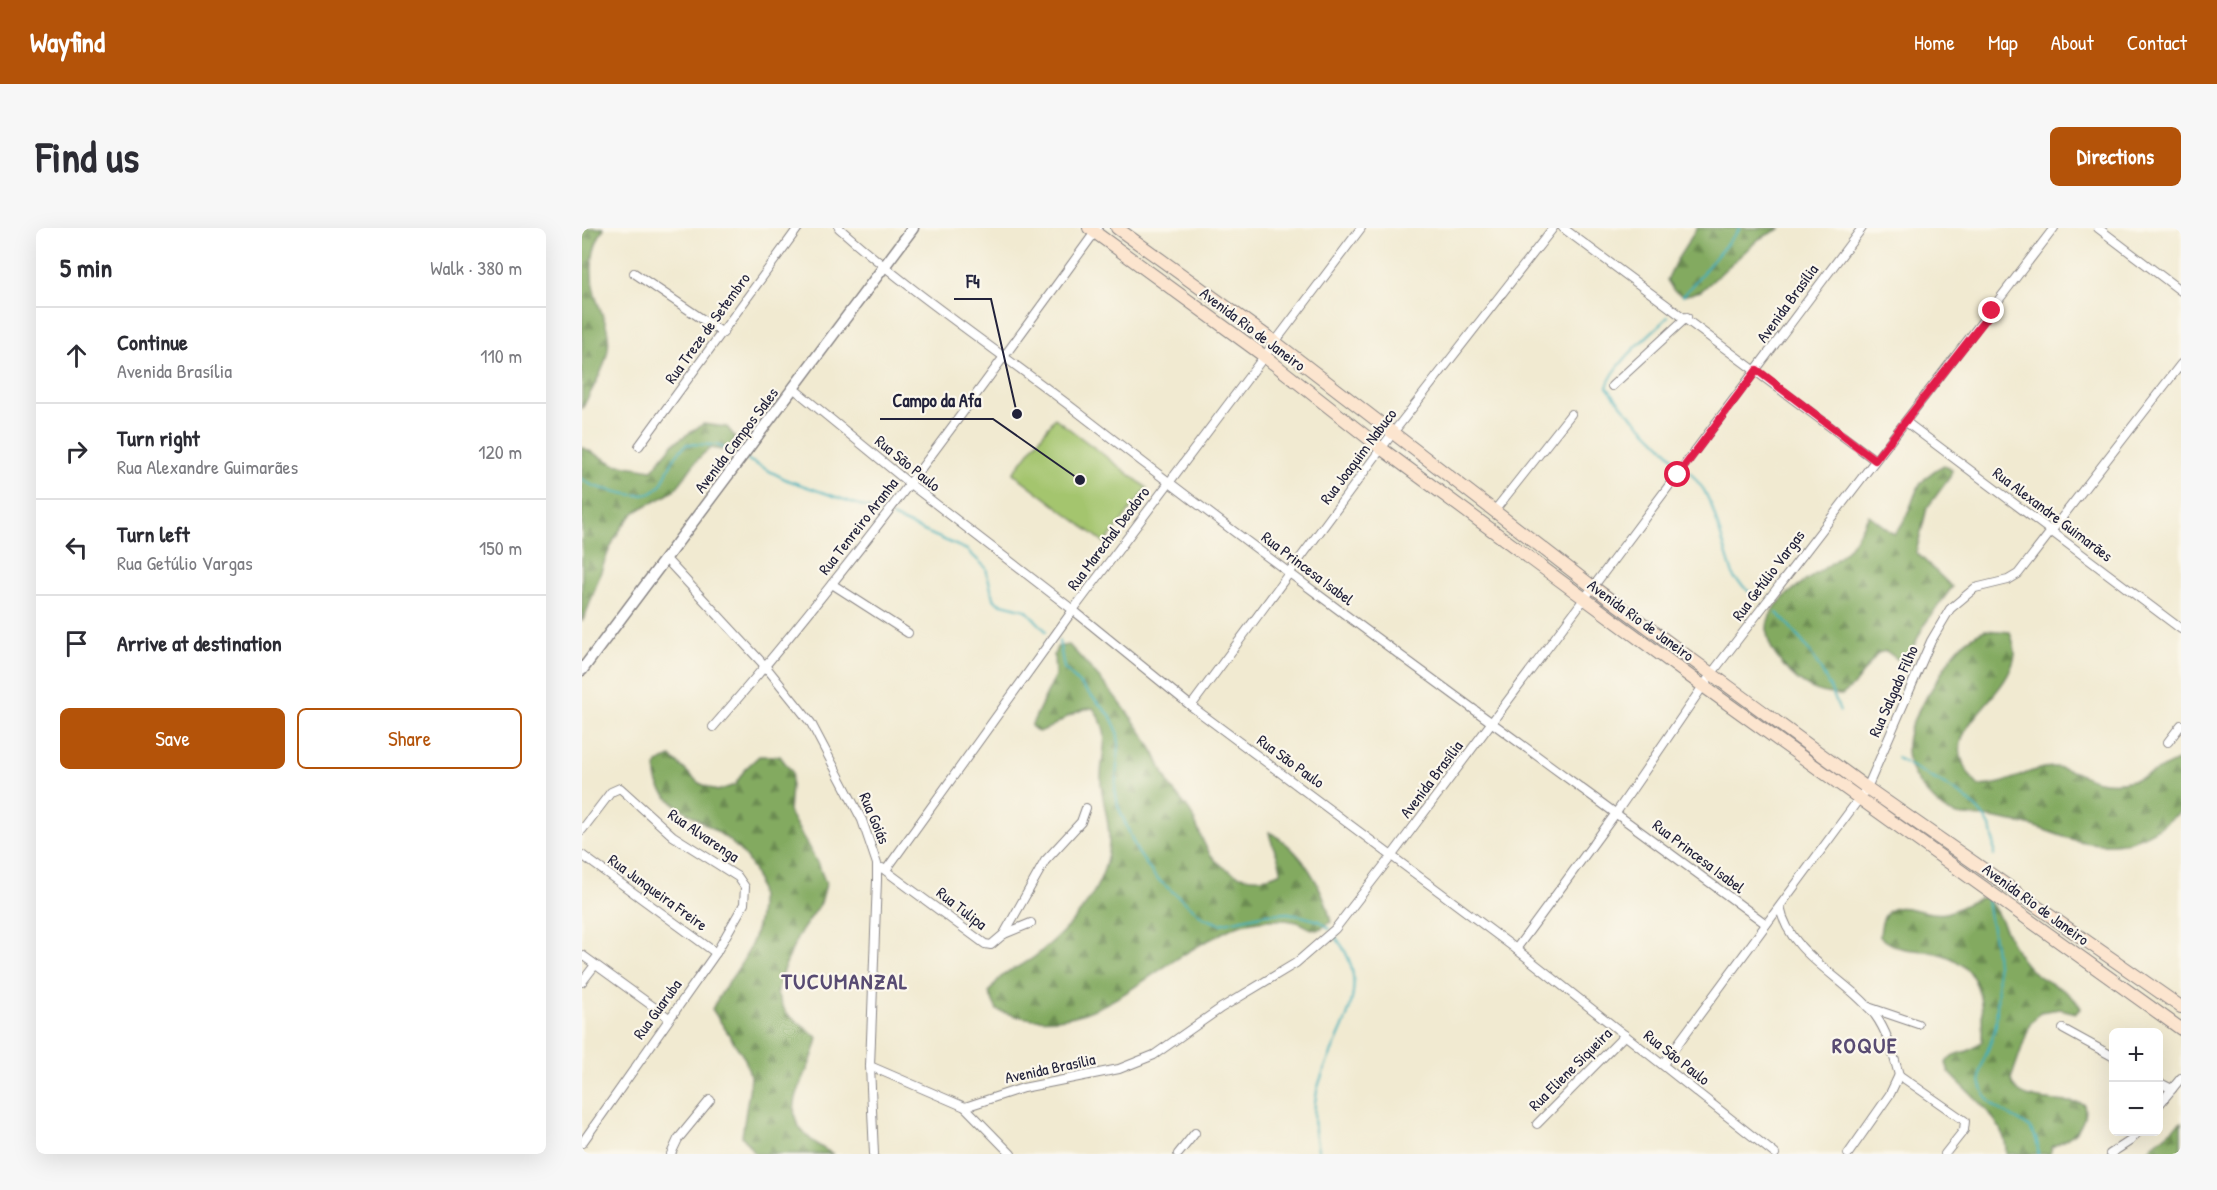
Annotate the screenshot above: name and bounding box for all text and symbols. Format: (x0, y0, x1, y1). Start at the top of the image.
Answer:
text: Wayfind (30, 23, 105, 61)
text: Home (1914, 28, 1955, 57)
text: Map (1988, 28, 2018, 57)
text: About (2051, 28, 2094, 57)
text: Contact (2127, 28, 2187, 57)
button: Directions (2050, 127, 2181, 186)
text: Find us (36, 128, 139, 185)
text: 5 min (60, 250, 112, 285)
text: Walk · 380 m (430, 254, 522, 281)
street label: Avenida Brasília (1751, 259, 1823, 347)
callout: F4 (954, 263, 991, 299)
street label: Rua Treze de Setembro (659, 268, 755, 388)
text: F4 (965, 269, 980, 294)
street label: Avenida Rio de Janeiro (1196, 282, 1311, 376)
route end (1978, 297, 2004, 323)
text: Continue (117, 327, 188, 357)
icon: ahead (60, 339, 93, 372)
text: 110 m (480, 342, 522, 369)
text: Avenida Brasília (117, 357, 232, 384)
street label: Avenida Campos Sales (689, 383, 783, 497)
callout: Campo da Afa (880, 383, 993, 419)
text: Campo da Afa (893, 388, 982, 414)
street label: Rua Joaquim Nabuco (1315, 403, 1402, 508)
text: Turn right (117, 423, 200, 453)
street label: Rua São Paulo (871, 430, 946, 497)
icon: right (60, 435, 93, 468)
text: 120 m (478, 438, 522, 465)
text: Rua Alexandre Guimarães (117, 453, 298, 480)
route start (1664, 461, 1690, 487)
street label: Rua Alexandre Guimarães (1988, 462, 2118, 566)
street label: Rua Tenreiro Aranha (813, 473, 903, 579)
street label: Rua Marechal Deodoro (1062, 481, 1155, 594)
text: Turn left (117, 519, 190, 549)
street label: Rua Getúlio Vargas (1727, 525, 1809, 625)
street label: Rua Princesa Isabel (1257, 526, 1359, 610)
icon: left (60, 531, 93, 564)
text: 150 m (479, 534, 522, 561)
text: Rua Getúlio Vargas (117, 549, 253, 576)
street label: Avenida Rio de Janeiro (1583, 574, 1699, 666)
icon: arrive (60, 627, 93, 660)
text: Arrive at destination (117, 628, 282, 658)
street label: Rua Salgado Filho (1863, 641, 1923, 740)
button: Save (60, 708, 285, 769)
button: Share (297, 708, 522, 769)
street label: Rua São Paulo (1253, 729, 1330, 793)
street label: Avenida Brasília (1395, 736, 1467, 822)
street label: Rua Goiás (854, 789, 896, 847)
street label: Rua Alvarenga (664, 803, 744, 867)
street label: Rua Princesa Isabel (1648, 814, 1750, 898)
street label: Rua Junqueira Freire (604, 849, 713, 936)
street label: Avenida Rio de Janeiro (1978, 858, 2094, 950)
street label: Rua Tulipa (932, 881, 992, 935)
district label: TUCUMANZAL (780, 966, 909, 996)
street label: Rua Guaruba (628, 974, 686, 1044)
street label: Rua Eliene Siqueira (1524, 1023, 1616, 1115)
street label: Rua São Paulo (1639, 1024, 1715, 1090)
map controls (2109, 1028, 2163, 1136)
button: + (2109, 1028, 2163, 1082)
district label: ROQUE (1832, 1030, 1898, 1060)
street label: Avenida Brasília (1003, 1048, 1097, 1088)
button: − (2109, 1082, 2163, 1136)

